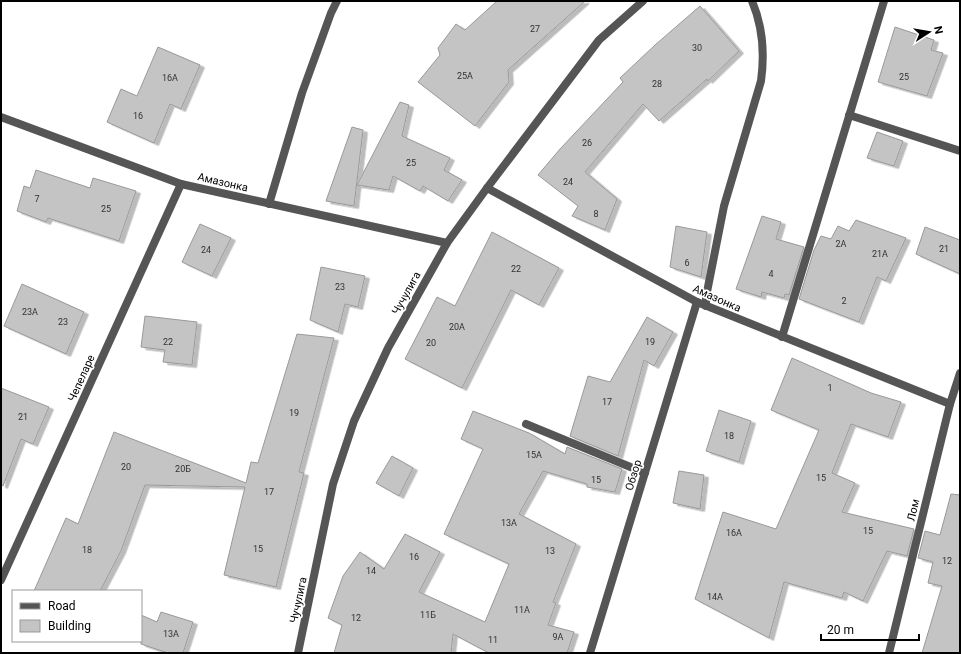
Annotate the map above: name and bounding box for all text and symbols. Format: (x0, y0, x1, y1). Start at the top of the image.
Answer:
north arrow (909, 12, 949, 52)
house number: 27 (530, 24, 540, 34)
text: N (931, 25, 946, 35)
house number: 30 (692, 43, 702, 53)
house number: 25А (457, 71, 473, 81)
house number: 25 (899, 72, 909, 82)
house number: 16А (162, 73, 178, 83)
house number: 28 (652, 79, 662, 89)
house number: 16 (133, 111, 143, 121)
house number: 26 (582, 138, 592, 148)
house number: 25 (406, 158, 416, 168)
street label: Амазонка (196, 170, 249, 195)
house number: 24 (563, 177, 573, 187)
house number: 7 (34, 194, 40, 204)
house number: 25 (101, 204, 111, 214)
house number: 8 (593, 209, 599, 219)
house number: 2А (836, 239, 847, 249)
house number: 21 (939, 244, 949, 254)
house number: 24 (201, 245, 211, 255)
house number: 21А (872, 249, 888, 259)
house number: 6 (684, 258, 690, 268)
house number: 22 (511, 264, 521, 274)
house number: 4 (768, 269, 774, 279)
street label: Чучулига (389, 270, 424, 317)
house number: 23 (335, 282, 345, 292)
street label: Амазонка (691, 282, 743, 315)
house number: 2 (841, 296, 847, 306)
house number: 23А (22, 307, 38, 317)
house number: 23 (58, 317, 68, 327)
house number: 20А (449, 322, 465, 332)
house number: 22 (163, 337, 173, 347)
house number: 19 (645, 337, 655, 347)
house number: 20 (426, 338, 436, 348)
street label: Чепеларе (65, 353, 98, 404)
house number: 1 (827, 383, 833, 393)
house number: 17 (602, 397, 612, 407)
house number: 19 (289, 408, 299, 418)
house number: 21 (18, 412, 28, 422)
house number: 18 (724, 431, 734, 441)
house number: 15А (526, 450, 542, 460)
street label: Обзор (623, 458, 644, 492)
house number: 20 (121, 462, 131, 472)
house number: 20Б (175, 464, 191, 474)
house number: 15 (816, 473, 826, 483)
house number: 15 (591, 475, 601, 485)
house number: 17 (264, 487, 274, 497)
street label: Лом (904, 498, 922, 522)
house number: 13А (501, 518, 517, 528)
house number: 15 (863, 526, 873, 536)
house number: 16А (726, 528, 742, 538)
house number: 15 (253, 544, 263, 554)
house number: 18 (82, 545, 92, 555)
house number: 13 (545, 546, 555, 556)
house number: 16 (409, 552, 419, 562)
house number: 12 (942, 556, 952, 566)
house number: 14 (366, 566, 376, 576)
street label: Чучулига (287, 576, 310, 624)
legend (12, 590, 142, 642)
house number: 14А (707, 592, 723, 602)
text: Road (48, 599, 76, 613)
house number: 11А (514, 605, 530, 615)
house number: 11Б (420, 610, 436, 620)
house number: 12 (351, 613, 361, 623)
scale bar (821, 616, 919, 642)
text: Building (48, 619, 91, 633)
text: 20 m (827, 623, 854, 637)
house number: 13А (163, 629, 179, 639)
house number: 9А (553, 632, 564, 642)
house number: 11 (488, 635, 498, 645)

